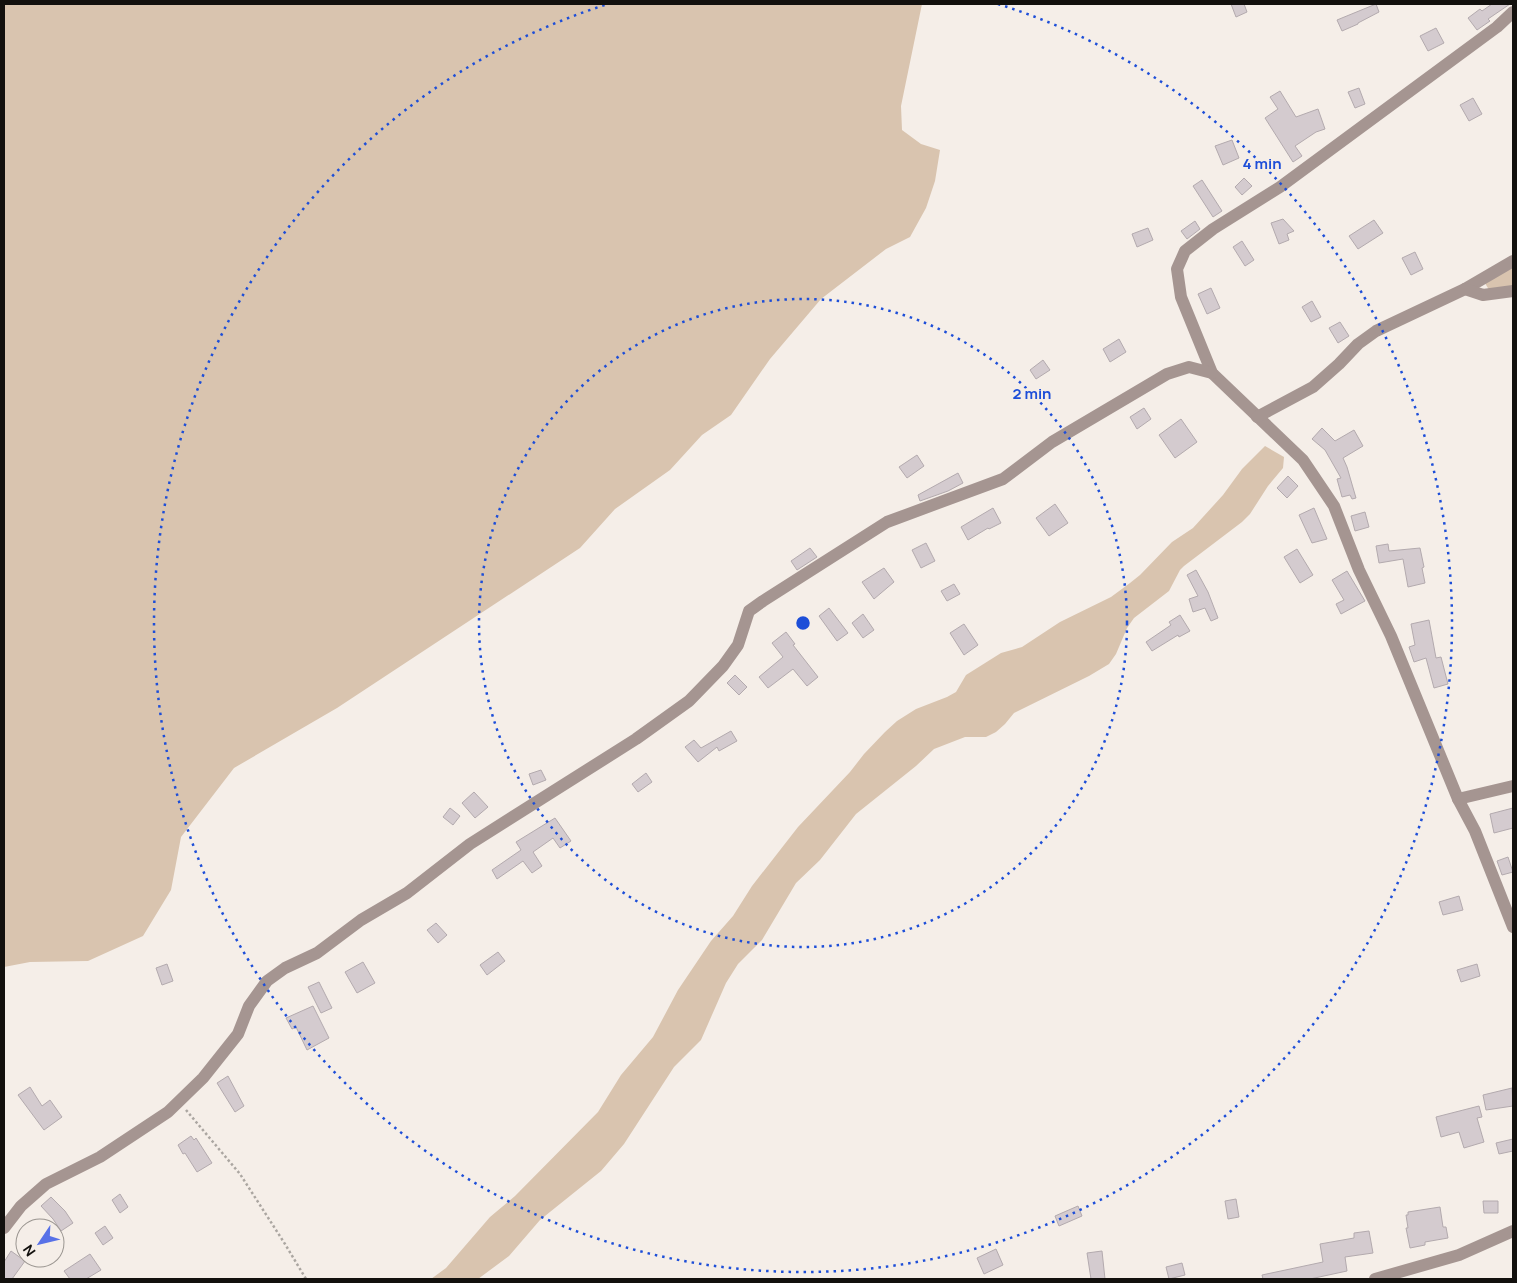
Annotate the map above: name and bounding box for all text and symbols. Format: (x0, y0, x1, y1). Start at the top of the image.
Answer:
text: 4 min (1242, 153, 1282, 174)
text: 2 min (1012, 383, 1052, 404)
centre of rings (794, 614, 812, 632)
north arrow (15, 1218, 65, 1268)
text: N (18, 1241, 40, 1260)

